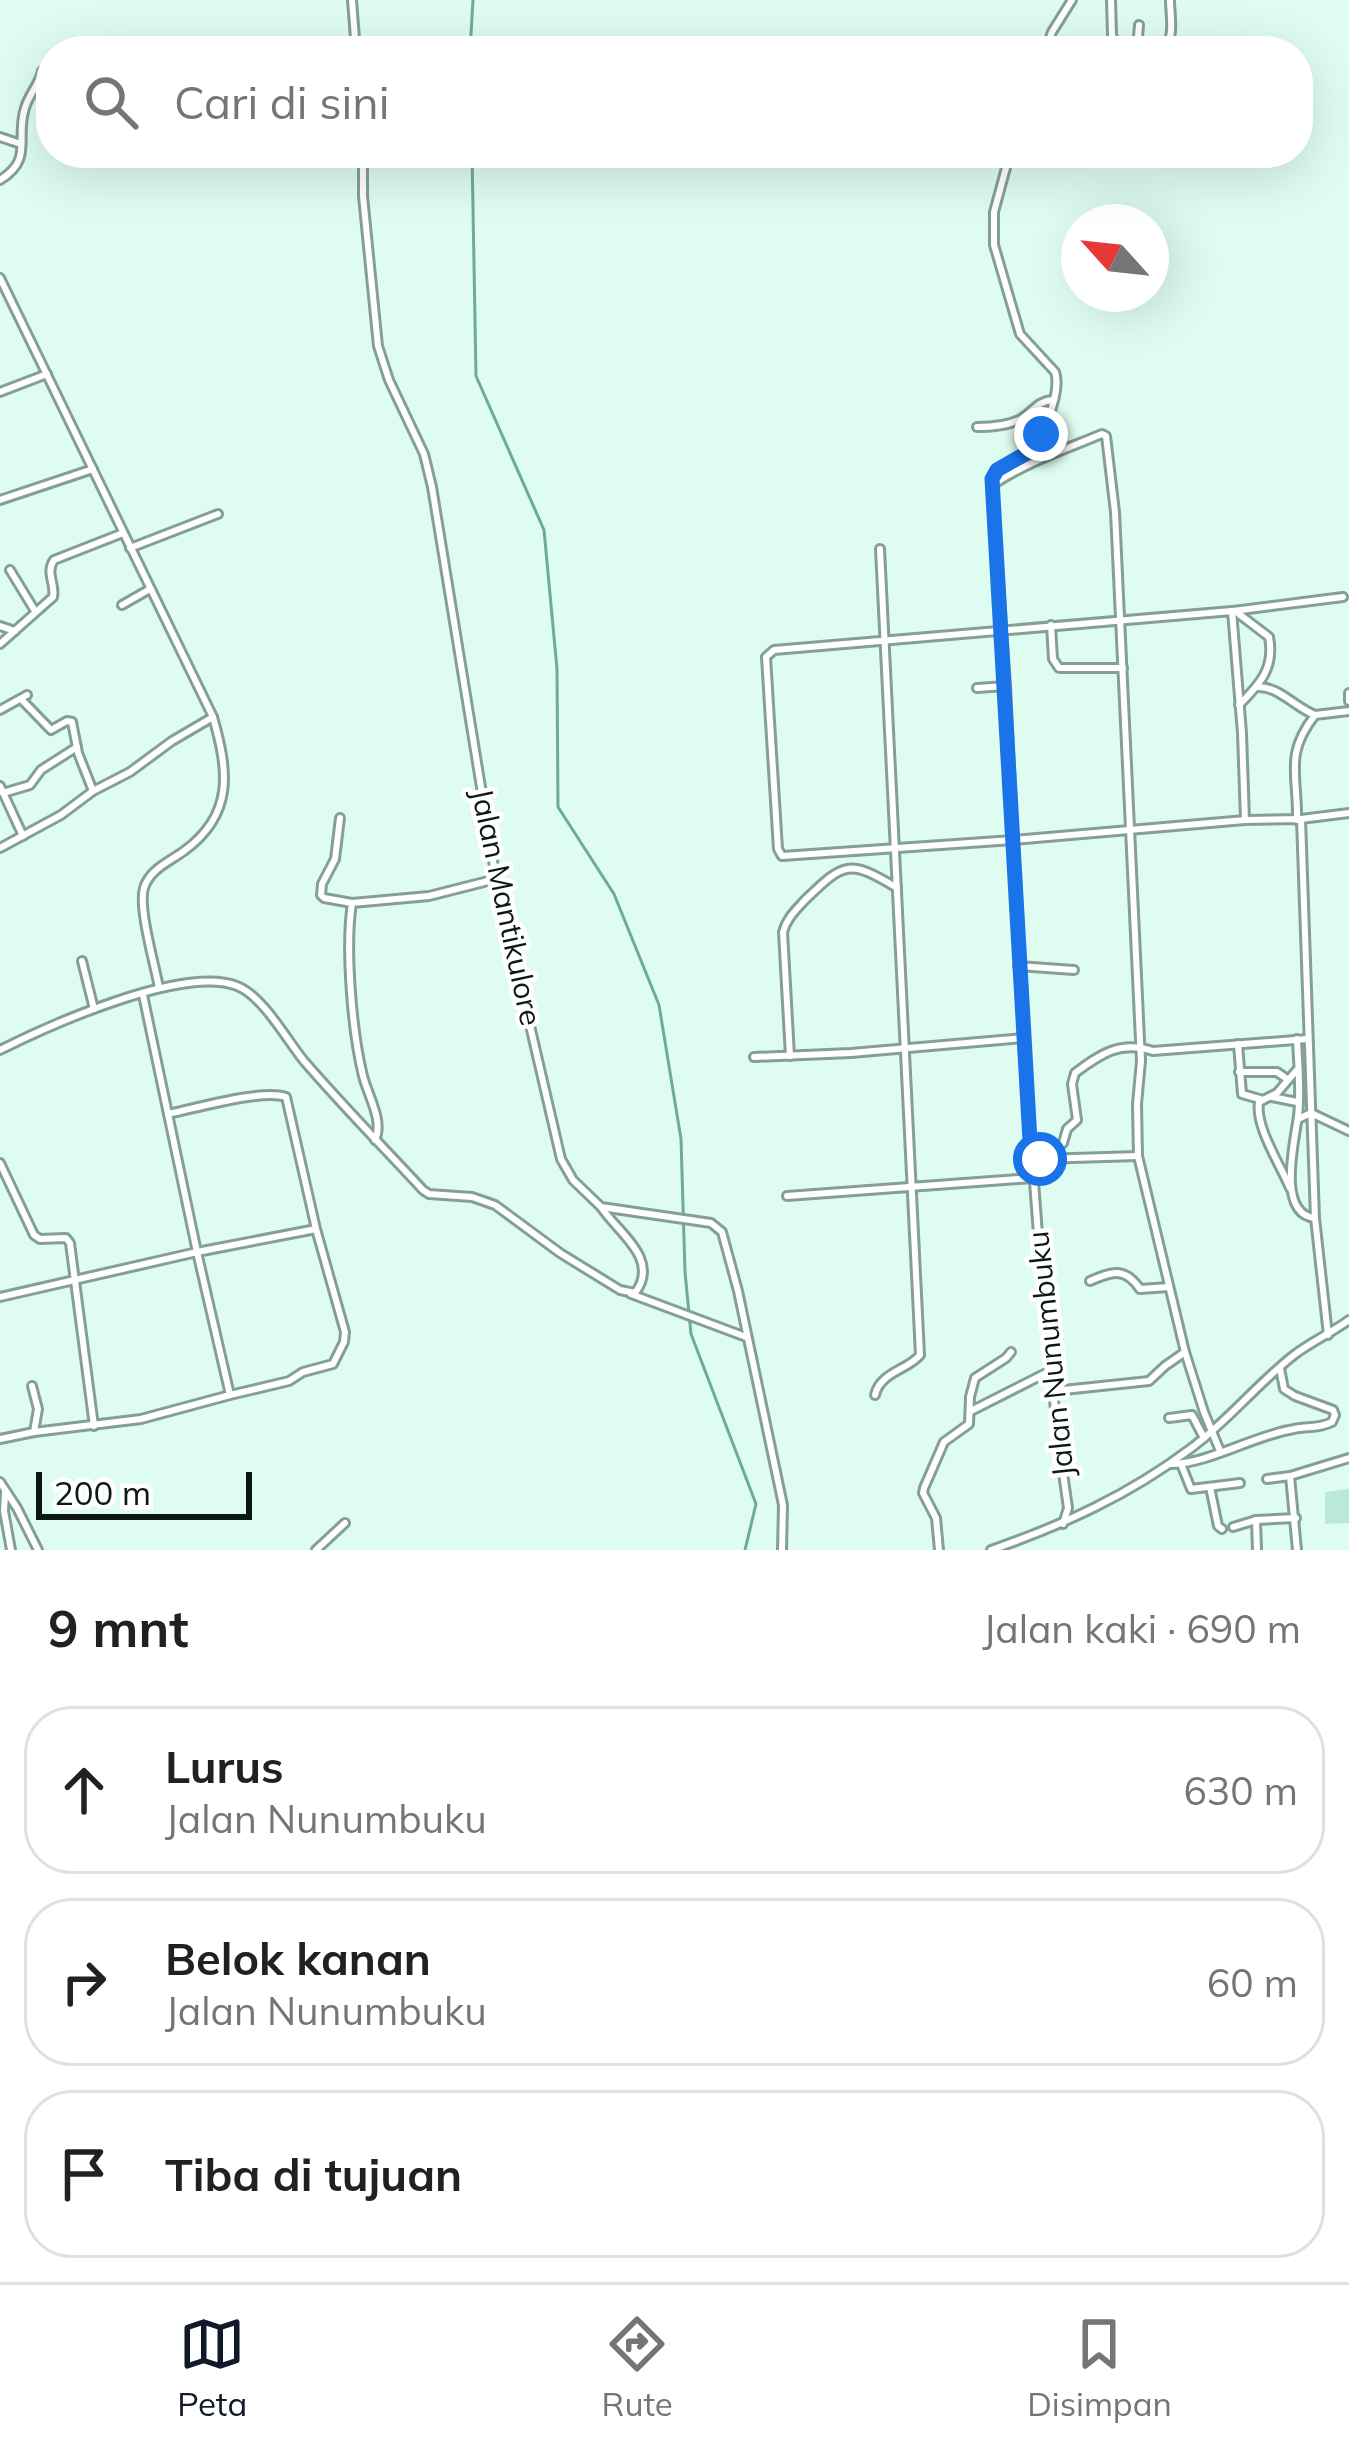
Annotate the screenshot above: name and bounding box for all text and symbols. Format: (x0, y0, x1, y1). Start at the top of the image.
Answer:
search box (36, 36, 1313, 168)
icon: search (78, 69, 144, 135)
text: Cari di sini (174, 74, 389, 130)
north arrow (1061, 204, 1169, 312)
route end (1014, 407, 1068, 461)
street label: Jalan Mantikulore (463, 785, 551, 1029)
route start (1013, 1132, 1067, 1186)
street label: Jalan Nunumbuku (1018, 1229, 1082, 1479)
scale bar (36, 1466, 252, 1519)
text: 200 m (54, 1472, 151, 1513)
text: 9 mnt (48, 1596, 189, 1660)
text: Jalan kaki · 690 m (982, 1604, 1301, 1653)
text: Lurus (165, 1738, 284, 1794)
icon: ahead (51, 1757, 117, 1823)
text: 630 m (1183, 1766, 1298, 1815)
text: Jalan Nunumbuku (165, 1794, 487, 1843)
text: Belok kanan (165, 1930, 431, 1986)
icon: right (51, 1949, 117, 2015)
text: 60 m (1207, 1958, 1298, 2007)
text: Jalan Nunumbuku (165, 1986, 487, 2035)
icon: arrive (51, 2141, 117, 2207)
text: Tiba di tujuan (165, 2146, 462, 2202)
tab: Peta (177, 2311, 247, 2424)
tab: Rute (602, 2311, 673, 2424)
tab: Disimpan (1027, 2311, 1172, 2424)

